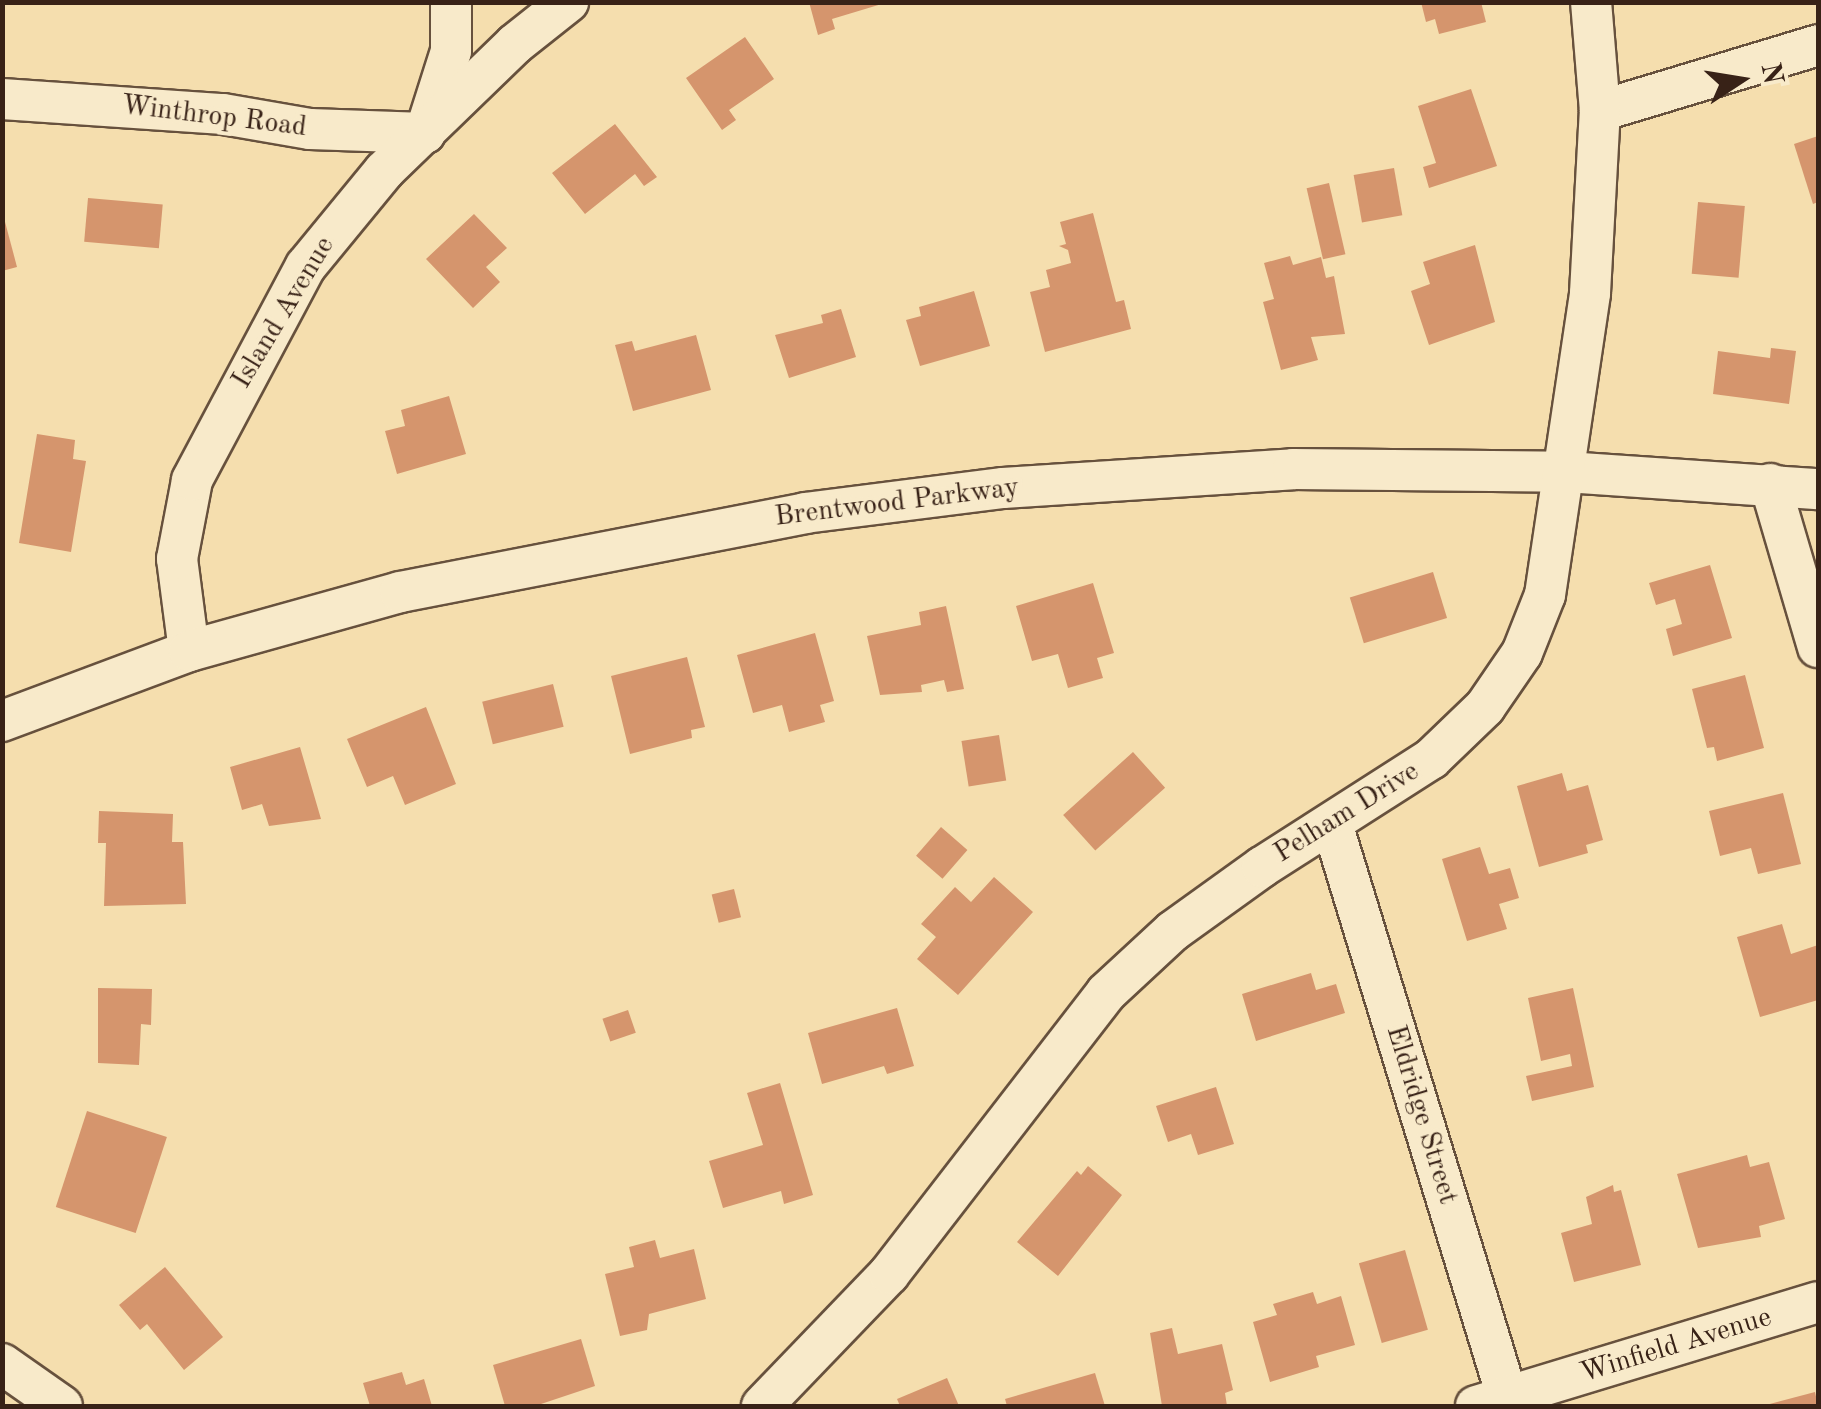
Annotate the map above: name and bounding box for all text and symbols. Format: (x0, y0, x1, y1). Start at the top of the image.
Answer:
north arrow (1691, 30, 1791, 130)
text: N (1754, 60, 1786, 87)
street label: Winthrop Road (119, 89, 309, 145)
street label: Island Avenue (226, 231, 342, 395)
street label: Brentwood Parkway (773, 471, 1021, 535)
street label: Pelham Drive (1268, 755, 1426, 871)
street label: Eldridge Street (1378, 1022, 1464, 1208)
street label: Winfield Avenue (1576, 1301, 1776, 1391)

